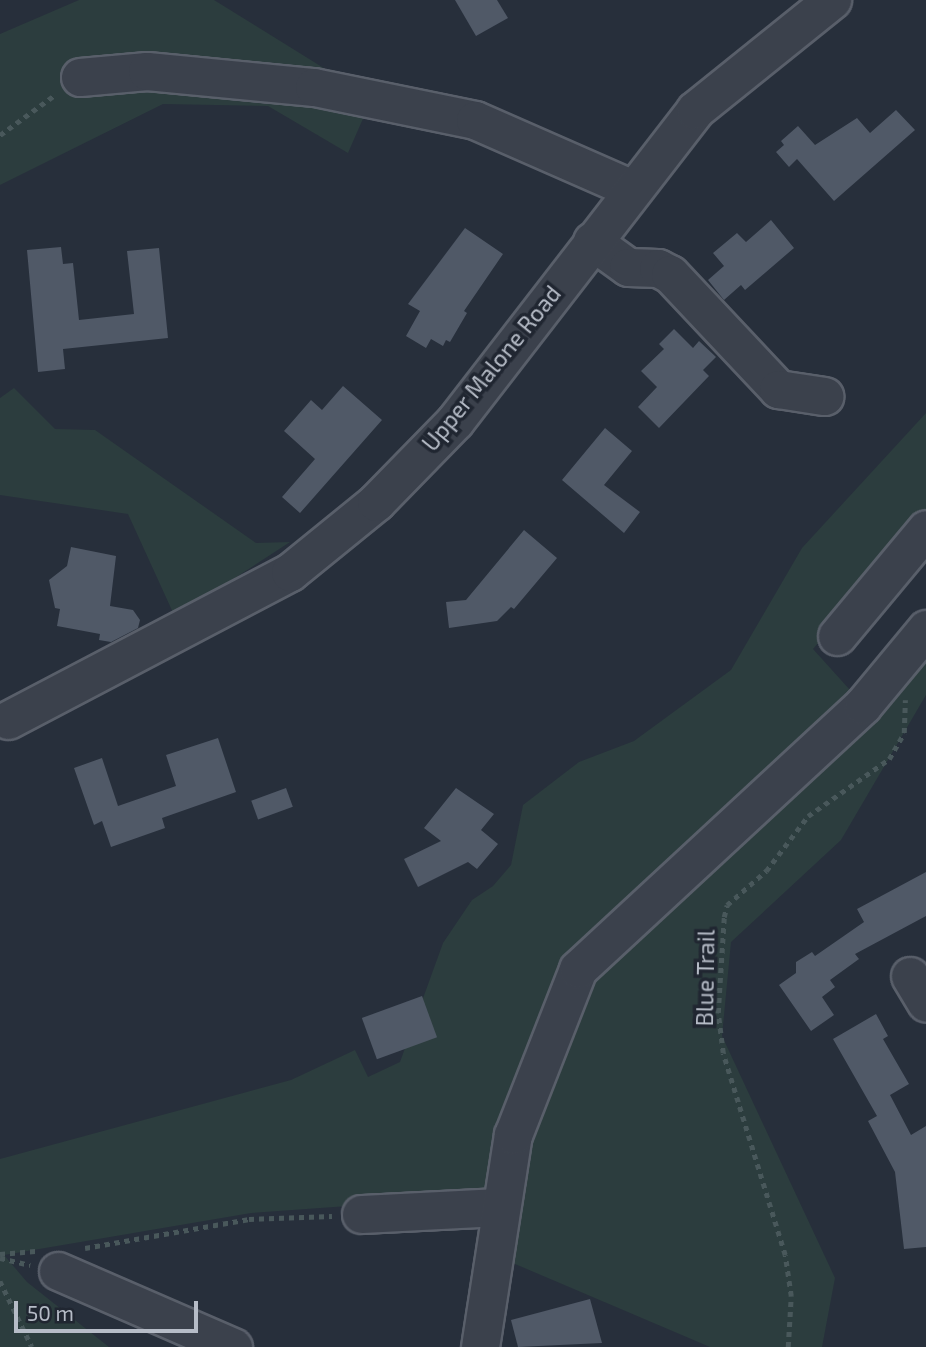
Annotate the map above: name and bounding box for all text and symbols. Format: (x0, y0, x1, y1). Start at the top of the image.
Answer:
street label: Upper Malone Road (416, 280, 566, 456)
street label: Blue Trail (690, 929, 720, 1027)
scale bar (18, 1288, 201, 1332)
text: 50 m (27, 1300, 74, 1325)

